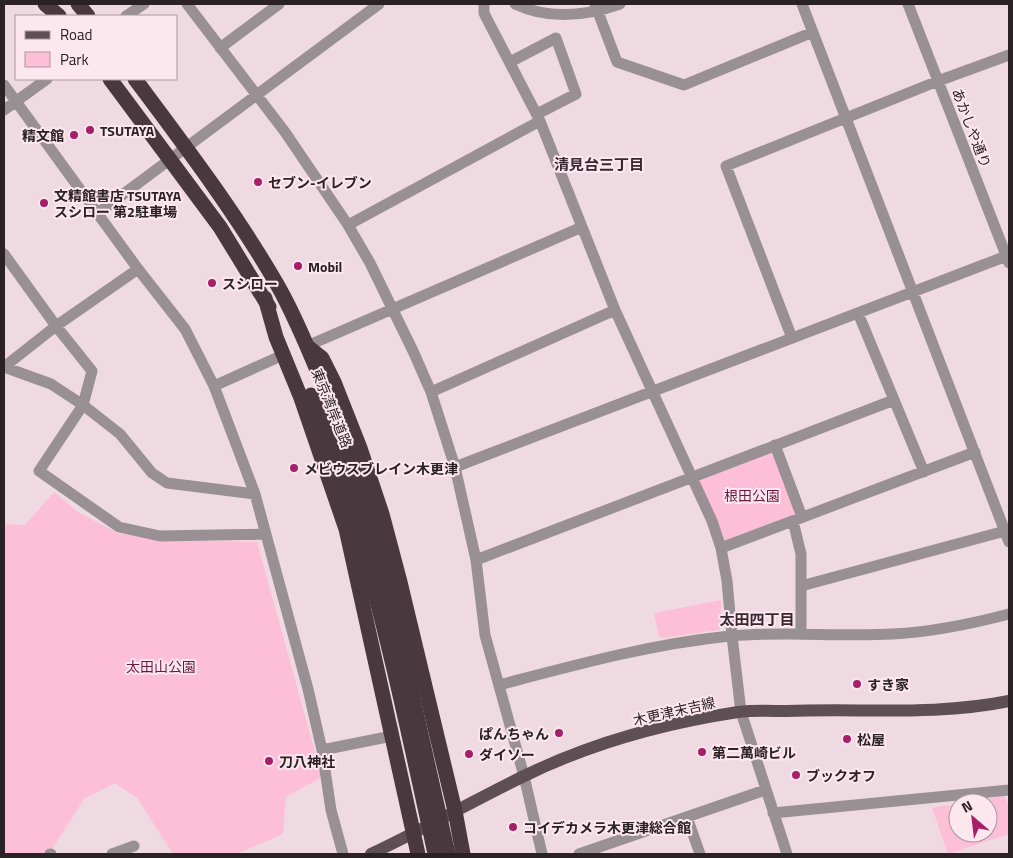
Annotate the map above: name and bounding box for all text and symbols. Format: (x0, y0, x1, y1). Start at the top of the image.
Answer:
legend (15, 15, 178, 80)
text: Road (60, 23, 92, 46)
text: Park (60, 48, 89, 71)
street label: あかしや通り (947, 85, 997, 171)
place label: TSUTAYA (100, 120, 155, 141)
marker: TSUTAYA (84, 124, 96, 136)
place label: 精文館 (22, 125, 64, 146)
marker: 精文館 (68, 129, 80, 141)
district label: 清見台三丁目 (554, 153, 644, 176)
place label: セブン-イレブン (268, 172, 372, 193)
marker: セブン-イレブン (252, 176, 264, 188)
place label: 文精館書店 TSUTAYA スシロー 第2駐車場 (54, 185, 182, 222)
marker: 文精館書店 TSUTAYA スシロー 第2駐車場 (38, 197, 50, 209)
place label: Mobil (308, 256, 342, 277)
marker: Mobil (292, 260, 304, 272)
place label: スシロー (222, 273, 278, 294)
marker: スシロー (206, 277, 218, 289)
street label: 東京湾岸道路 (307, 365, 357, 451)
place label: メビウスブレイン木更津 (304, 458, 458, 479)
marker: メビウスブレイン木更津 (288, 462, 300, 474)
park label: 根田公園 (724, 485, 780, 506)
district label: 太田四丁目 (719, 608, 795, 631)
park label: 太田山公園 (126, 656, 196, 677)
place label: すき家 (867, 674, 909, 695)
marker: すき家 (851, 678, 863, 690)
street label: 木更津末吉線 (631, 691, 717, 731)
place label: ぱんちゃん (479, 723, 549, 744)
marker: ぱんちゃん (553, 727, 565, 739)
place label: 松屋 (857, 729, 885, 750)
marker: 松屋 (841, 733, 853, 745)
place label: 第二萬崎ビル (712, 742, 796, 763)
place label: ダイソー (479, 744, 535, 765)
marker: 第二萬崎ビル (696, 746, 708, 758)
marker: ダイソー (463, 748, 475, 760)
place label: 刀八神社 (279, 751, 335, 772)
marker: 刀八神社 (263, 755, 275, 767)
place label: ブックオフ (806, 765, 876, 786)
marker: ブックオフ (790, 769, 802, 781)
north arrow (948, 793, 998, 843)
text: N (957, 795, 976, 818)
place label: コイデカメラ木更津総合館 (523, 817, 691, 838)
marker: コイデカメラ木更津総合館 (507, 821, 519, 833)

